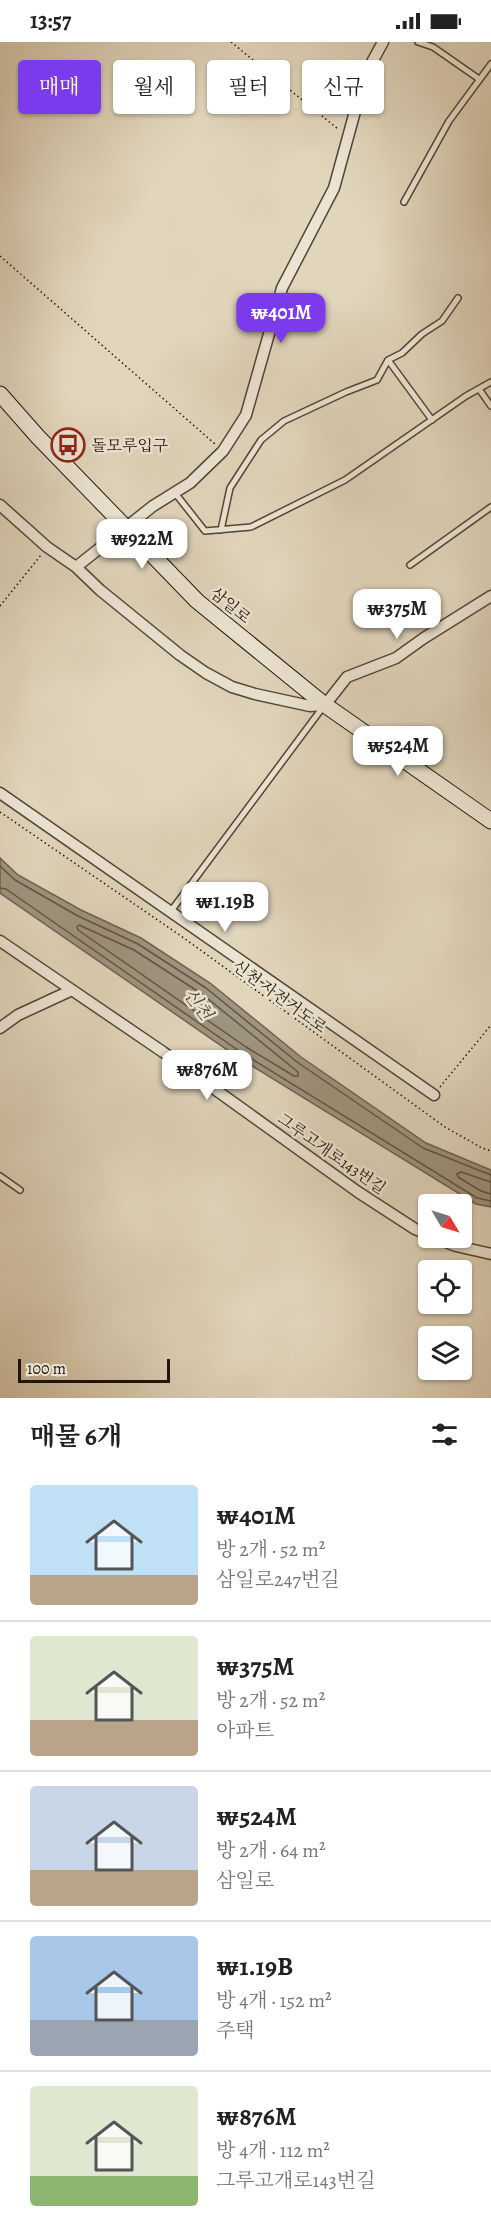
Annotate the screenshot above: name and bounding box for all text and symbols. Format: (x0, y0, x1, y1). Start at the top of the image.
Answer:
text: 13:57 (30, 6, 71, 36)
chip: 매매 (18, 60, 101, 114)
chip: 월세 (113, 60, 195, 114)
chip: 필터 (207, 60, 290, 114)
chip: 신규 (302, 60, 384, 114)
pin: ₩401M (239, 293, 323, 344)
text: ₩401M (250, 299, 312, 326)
bus stop icon: 돌모루입구 (50, 427, 86, 463)
place label: 돌모루입구 (91, 435, 168, 457)
pin: ₩922M (100, 519, 184, 570)
text: ₩922M (110, 525, 174, 552)
street label: 삼일로 (205, 583, 256, 629)
pin: ₩375M (355, 589, 439, 640)
text: ₩375M (367, 595, 427, 622)
pin: ₩524M (356, 726, 440, 777)
text: ₩524M (367, 732, 429, 759)
pin: ₩1.19B (176, 882, 274, 933)
text: ₩1.19B (195, 888, 255, 915)
street label: 신천 자전거도로 (228, 955, 331, 1039)
water label: 신천 (178, 983, 219, 1026)
pin: ₩876M (165, 1050, 249, 1101)
text: ₩876M (176, 1056, 238, 1083)
street label: 그루고개로143번길 (273, 1108, 390, 1199)
north arrow (418, 1194, 472, 1248)
map controls (418, 1194, 472, 1380)
button: locate (418, 1260, 472, 1314)
button: layers (418, 1326, 472, 1380)
scale bar (18, 1356, 170, 1384)
text: 100 m (27, 1358, 66, 1380)
icon: filters (428, 1418, 461, 1451)
text: 매물 6개 (30, 1419, 122, 1454)
text: ₩401M (216, 1498, 296, 1533)
icon: home (78, 1509, 150, 1581)
text: 방 2개 · 52 m² (216, 1536, 325, 1563)
text: 삼일로247번길 (216, 1566, 340, 1593)
text: ₩375M (216, 1649, 294, 1684)
icon: home (78, 1660, 150, 1732)
text: 방 2개 · 52 m² (216, 1687, 325, 1714)
text: 아파트 (216, 1717, 274, 1744)
text: ₩524M (216, 1799, 297, 1834)
icon: home (78, 1810, 150, 1882)
text: 방 2개 · 64 m² (216, 1837, 325, 1864)
text: 삼일로 (216, 1867, 274, 1894)
text: ₩1.19B (216, 1949, 293, 1984)
icon: home (78, 1960, 150, 2032)
text: 방 4개 · 152 m² (216, 1987, 332, 2014)
text: 주택 (216, 2017, 255, 2044)
text: ₩876M (216, 2099, 297, 2134)
icon: home (78, 2110, 150, 2182)
text: 방 4개 · 112 m² (216, 2137, 330, 2164)
text: 그루고개로143번길 (216, 2167, 375, 2194)

